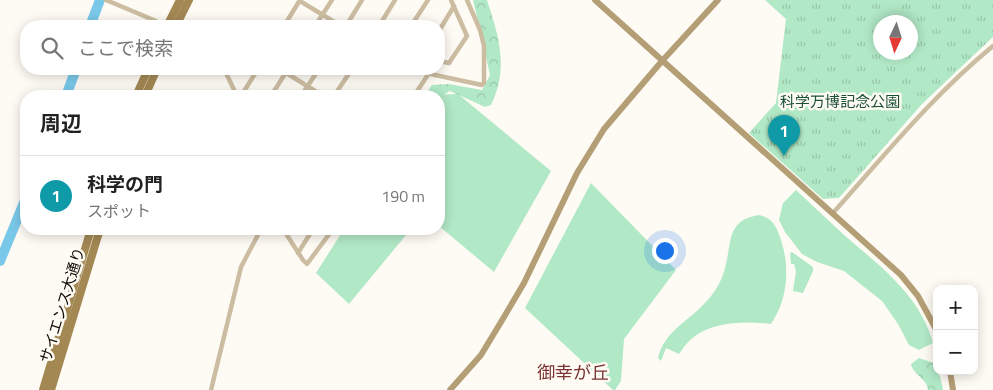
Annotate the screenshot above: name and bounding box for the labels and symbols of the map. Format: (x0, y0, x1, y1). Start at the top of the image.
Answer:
north arrow (873, 15, 918, 60)
park label: 科学万博記念公園 (780, 90, 900, 113)
pin: 1 (768, 115, 800, 156)
your location (652, 238, 678, 264)
street label: サイエンス大通り (34, 244, 90, 366)
district label: 御幸が丘 (537, 359, 609, 386)

